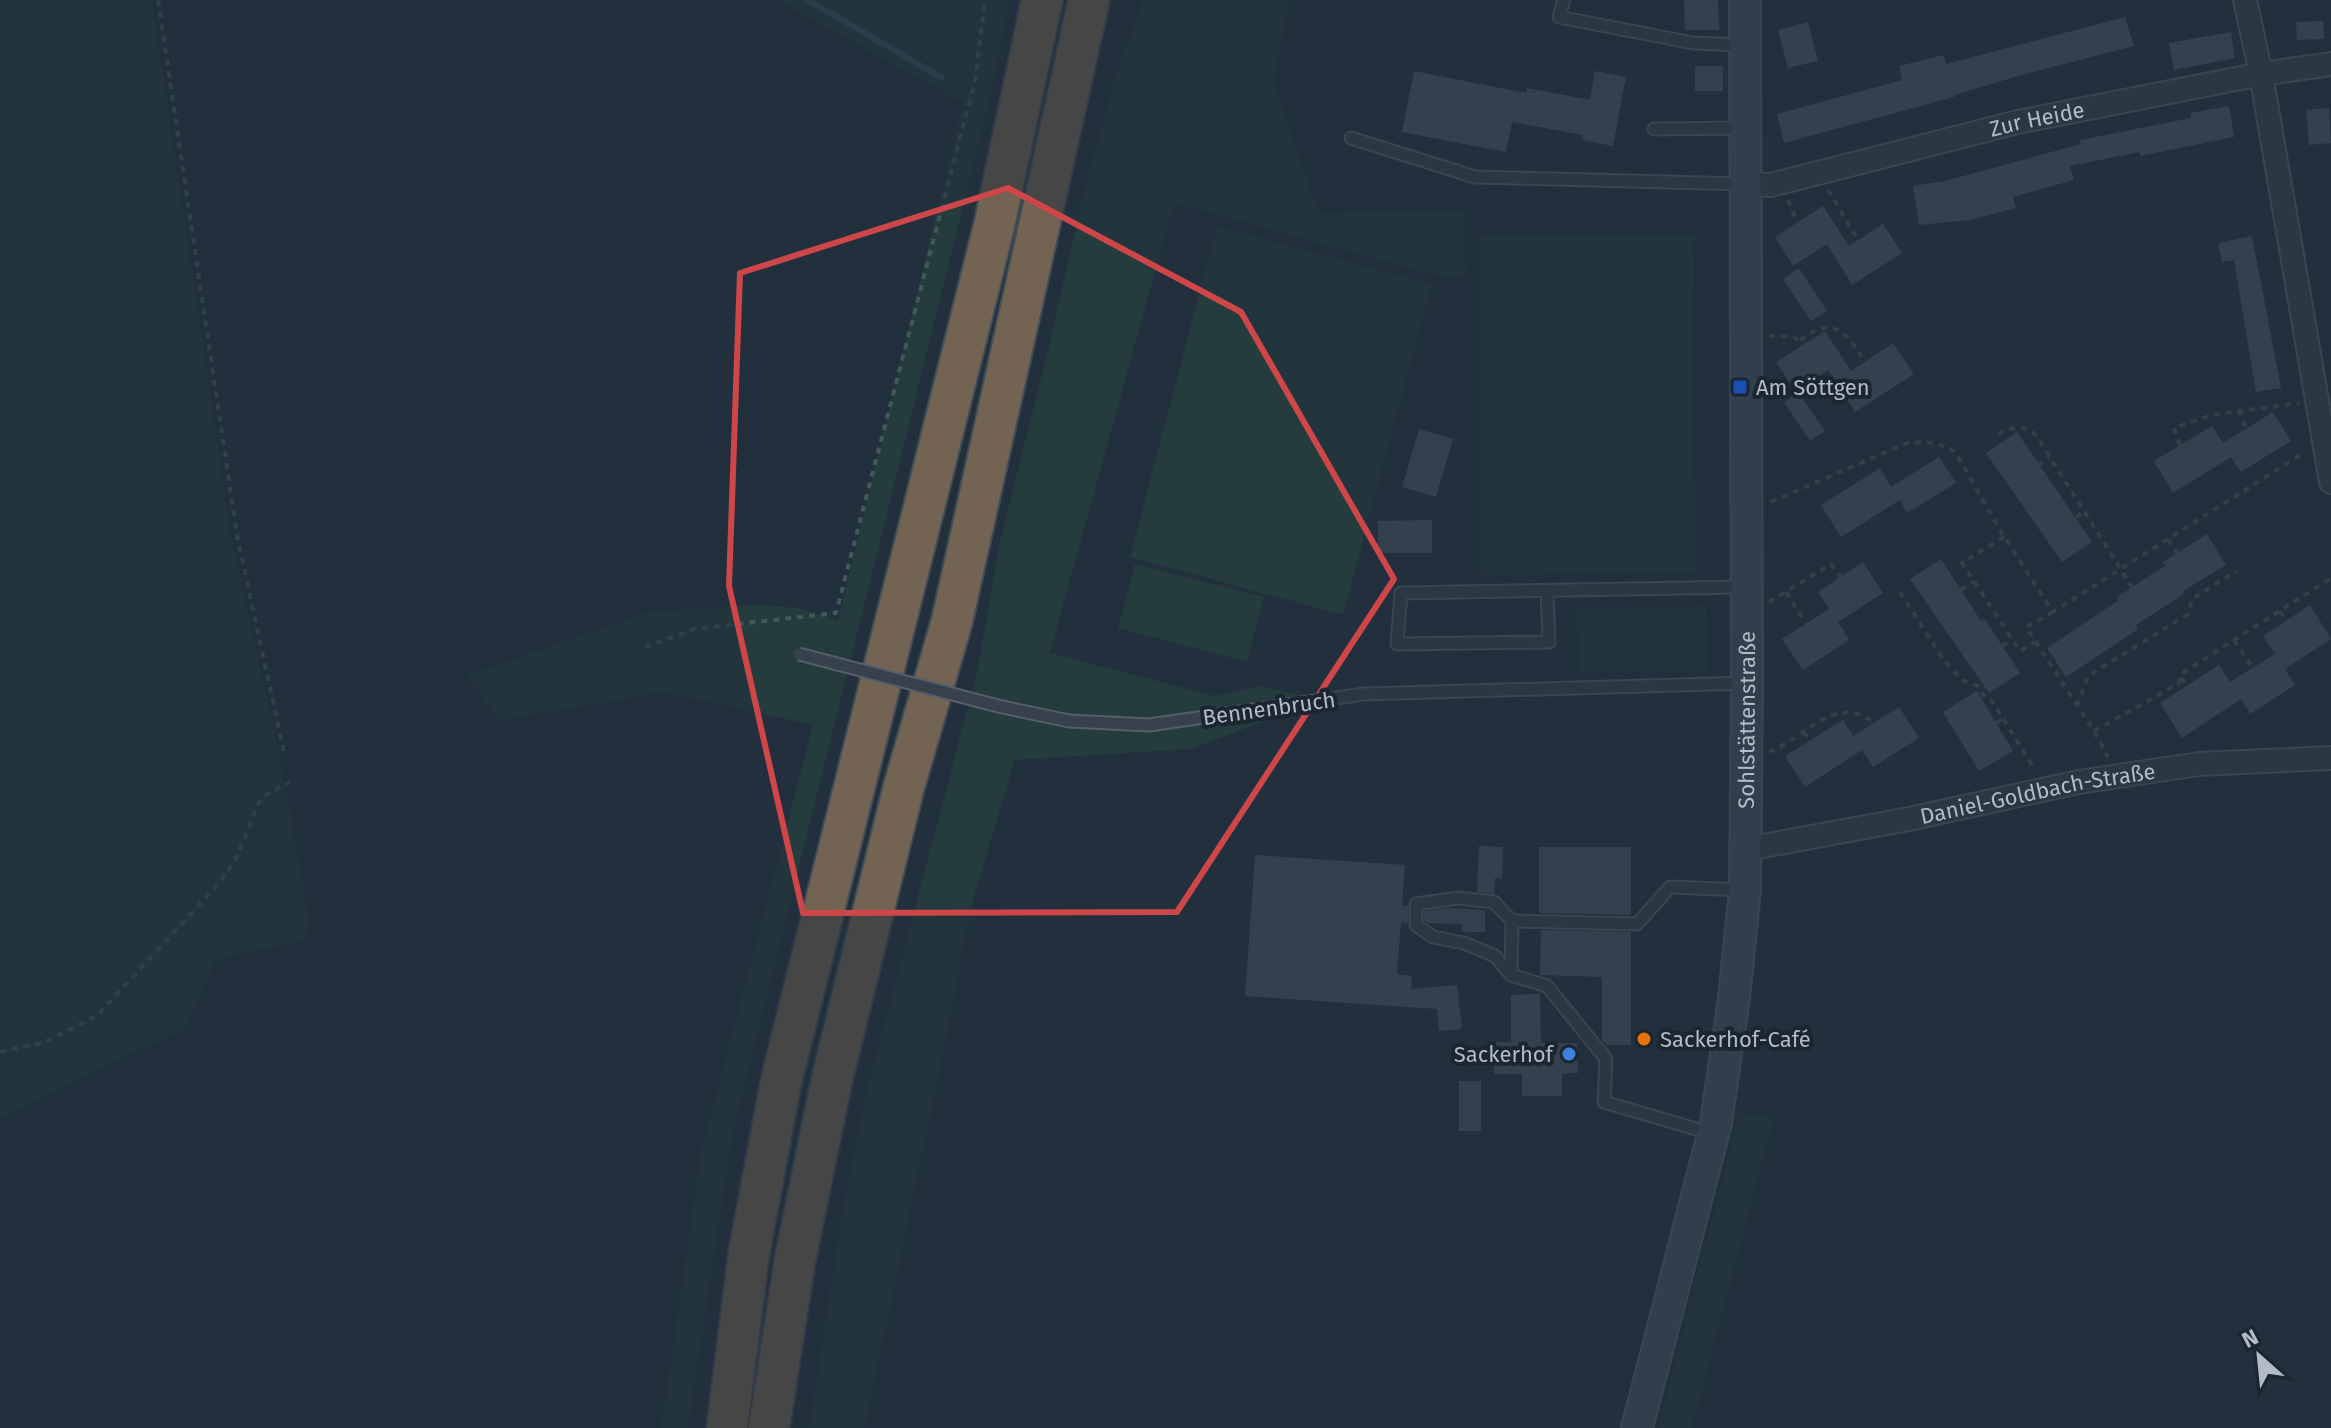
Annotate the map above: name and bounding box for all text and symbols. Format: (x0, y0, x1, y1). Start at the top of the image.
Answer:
street label: Zur Heide (1986, 96, 2087, 143)
place label: Am Söttgen (1756, 374, 1870, 401)
marker: Am Söttgen (1731, 378, 1749, 396)
street label: Sohlstättenstraße (1733, 631, 1761, 809)
street label: Bennenbruch (1201, 686, 1337, 731)
street label: Daniel-Goldbach-Straße (1918, 758, 2157, 830)
place label: Sackerhof-Café (1660, 1026, 1811, 1053)
marker: Sackerhof-Café (1635, 1030, 1653, 1048)
place label: Sackerhof (1454, 1041, 1555, 1068)
marker: Sackerhof (1560, 1045, 1578, 1063)
north arrow (2219, 1316, 2299, 1396)
text: N (2238, 1323, 2263, 1354)

